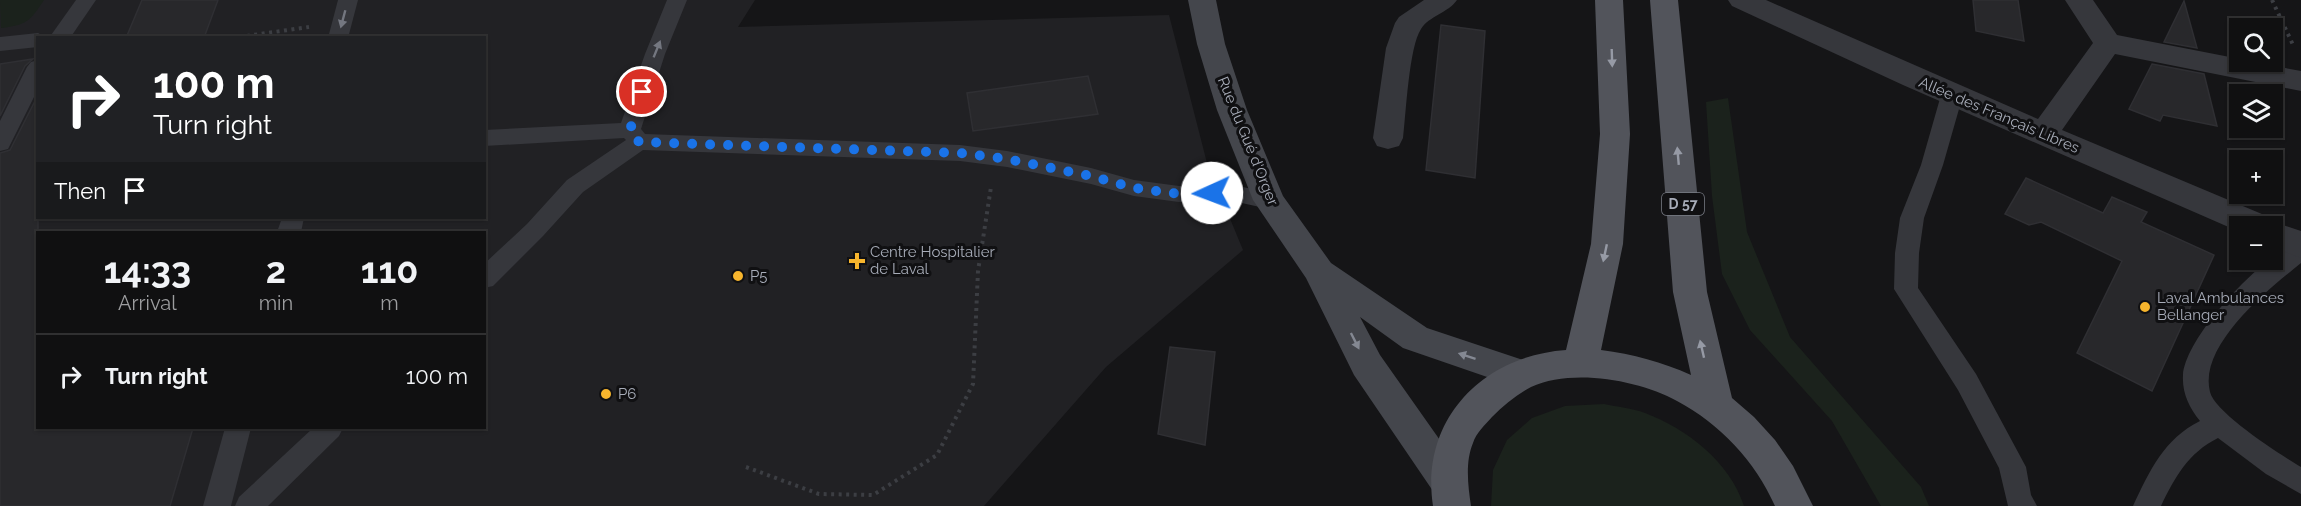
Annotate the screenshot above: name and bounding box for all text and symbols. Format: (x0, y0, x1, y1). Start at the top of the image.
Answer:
one-way arrow (338, 10, 348, 28)
map controls (2229, 18, 2283, 270)
button: search (2229, 18, 2283, 72)
one-way arrow (653, 40, 662, 58)
one-way arrow (1607, 49, 1616, 68)
text: 100 m (153, 59, 275, 108)
icon: right (54, 60, 132, 138)
pin (616, 66, 667, 117)
street label: Allée des Français Libres (1916, 73, 2082, 157)
street label: Rue du Gué d'Orger (1214, 74, 1282, 209)
icon: arrive (625, 75, 658, 108)
button: layers (2229, 84, 2283, 138)
text: Turn right (153, 109, 272, 140)
one-way arrow (1673, 147, 1683, 166)
button: + (2229, 150, 2283, 204)
position arrow (1180, 161, 1244, 225)
icon: arrive (118, 174, 151, 207)
text: Then (54, 178, 106, 204)
road number: D 57 (1662, 193, 1704, 215)
button: − (2229, 216, 2283, 270)
place label: Centre Hospitalier de Laval (870, 243, 995, 278)
one-way arrow (1599, 244, 1609, 262)
text: 14:33 (104, 249, 191, 291)
text: 2 (266, 249, 286, 291)
text: 110 (361, 249, 418, 291)
marker: Centre Hospitalier de Laval (848, 252, 866, 270)
place label: P5 (750, 267, 768, 285)
marker: P5 (731, 269, 745, 283)
place label: Laval Ambulances Bellanger (2157, 289, 2284, 324)
text: Arrival (118, 291, 177, 315)
text: min (259, 291, 293, 315)
text: m (380, 291, 399, 315)
marker: Laval Ambulances Bellanger (2138, 300, 2152, 314)
one-way arrow (1350, 333, 1360, 350)
one-way arrow (1697, 340, 1707, 359)
one-way arrow (1458, 350, 1476, 360)
icon: right (54, 360, 87, 393)
text: Turn right (105, 363, 208, 389)
text: 100 m (406, 363, 468, 389)
place label: P6 (618, 385, 636, 403)
marker: P6 (599, 387, 613, 401)

